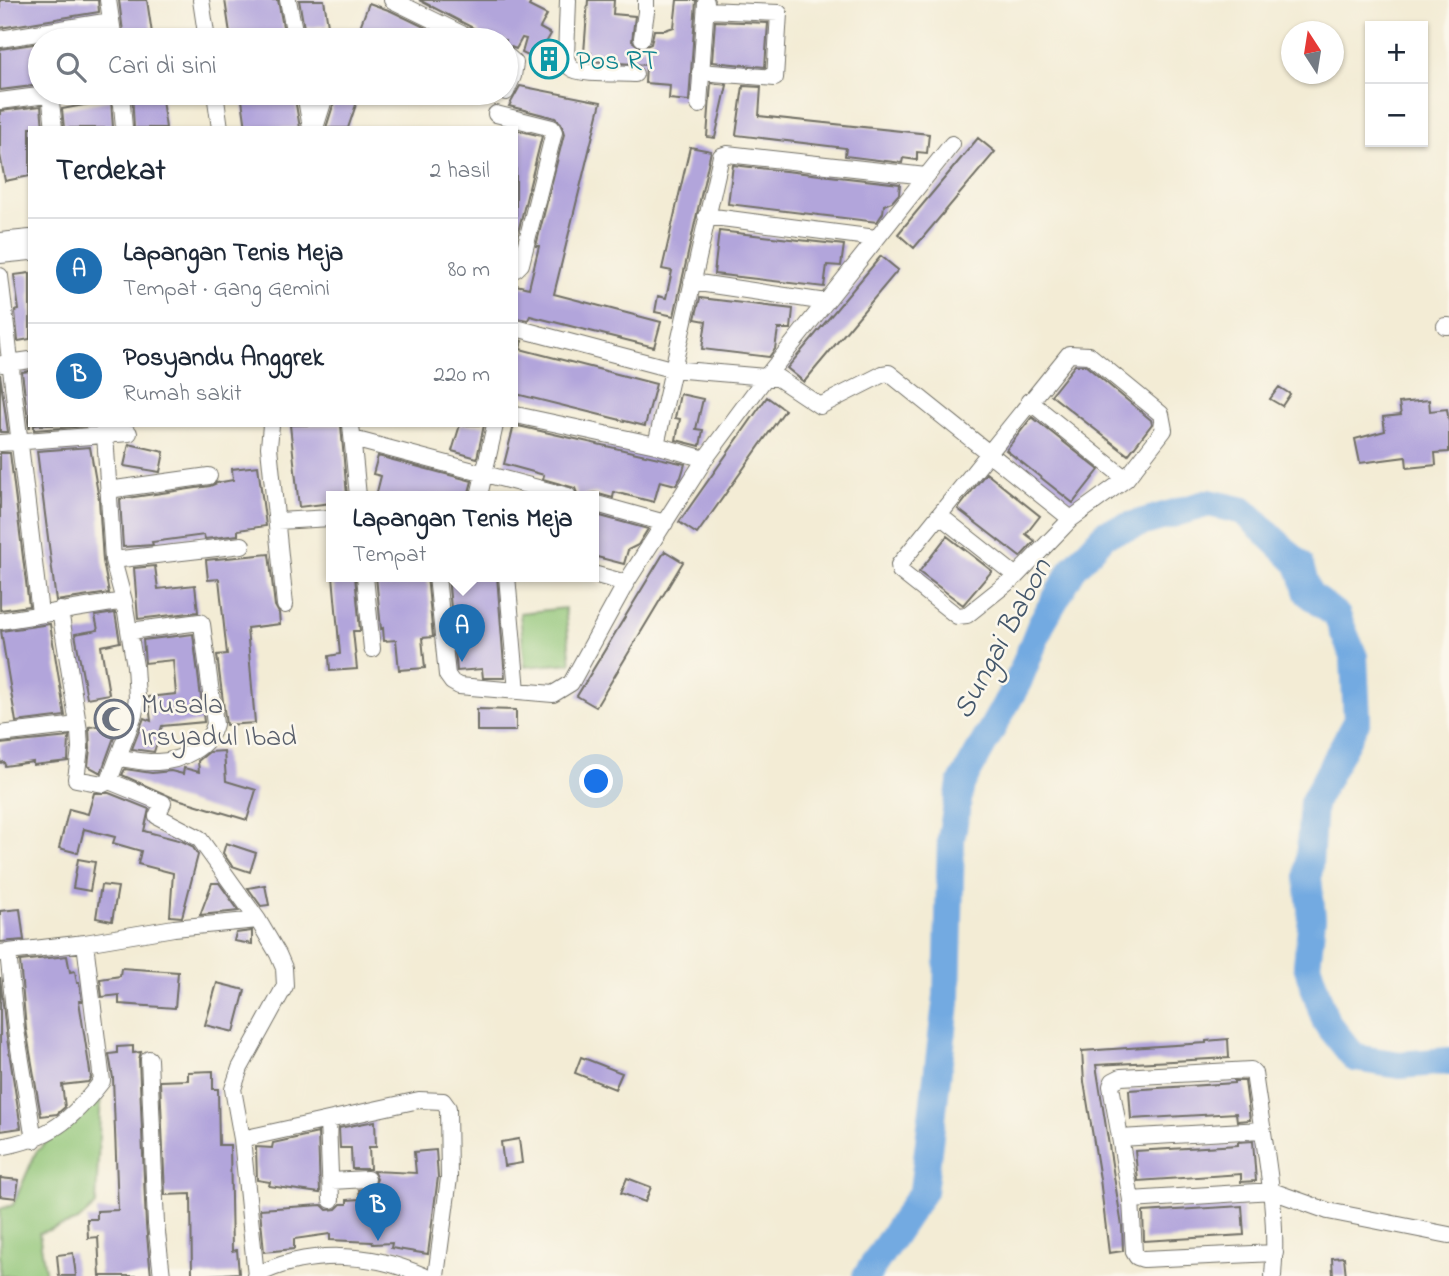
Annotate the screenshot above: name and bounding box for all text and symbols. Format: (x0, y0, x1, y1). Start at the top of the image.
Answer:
north arrow (1281, 21, 1344, 84)
map controls (1365, 21, 1428, 147)
button: + (1365, 21, 1428, 84)
search box (28, 28, 518, 105)
building icon: Pos RT (528, 38, 570, 80)
place label: Pos RT (576, 42, 658, 83)
icon: search (52, 48, 90, 86)
text: Cari di sini (108, 48, 217, 86)
button: − (1365, 84, 1428, 147)
text: Terdekat (56, 150, 166, 194)
text: 2 hasil (430, 155, 490, 188)
text: Lapangan Tenis Meja (123, 235, 343, 273)
text: A (72, 254, 86, 287)
text: 80 m (448, 254, 490, 287)
text: Tempat · Gang Gemini (123, 273, 330, 306)
text: Posyandu Anggrek (123, 340, 324, 378)
text: B (71, 359, 87, 392)
text: 220 m (434, 359, 490, 392)
text: Rumah sakit (123, 378, 242, 411)
popup (326, 491, 599, 582)
text: Lapangan Tenis Meja (352, 501, 573, 539)
text: Tempat (352, 539, 426, 572)
water label: Sungai Babon (943, 550, 1065, 728)
pin: A (439, 604, 485, 662)
place label: Musala Irsyadul Ibad (141, 686, 297, 759)
mosque icon: Musala Irsyadul Ibad (93, 698, 135, 740)
your location (579, 764, 613, 798)
pin: B (355, 1183, 401, 1241)

